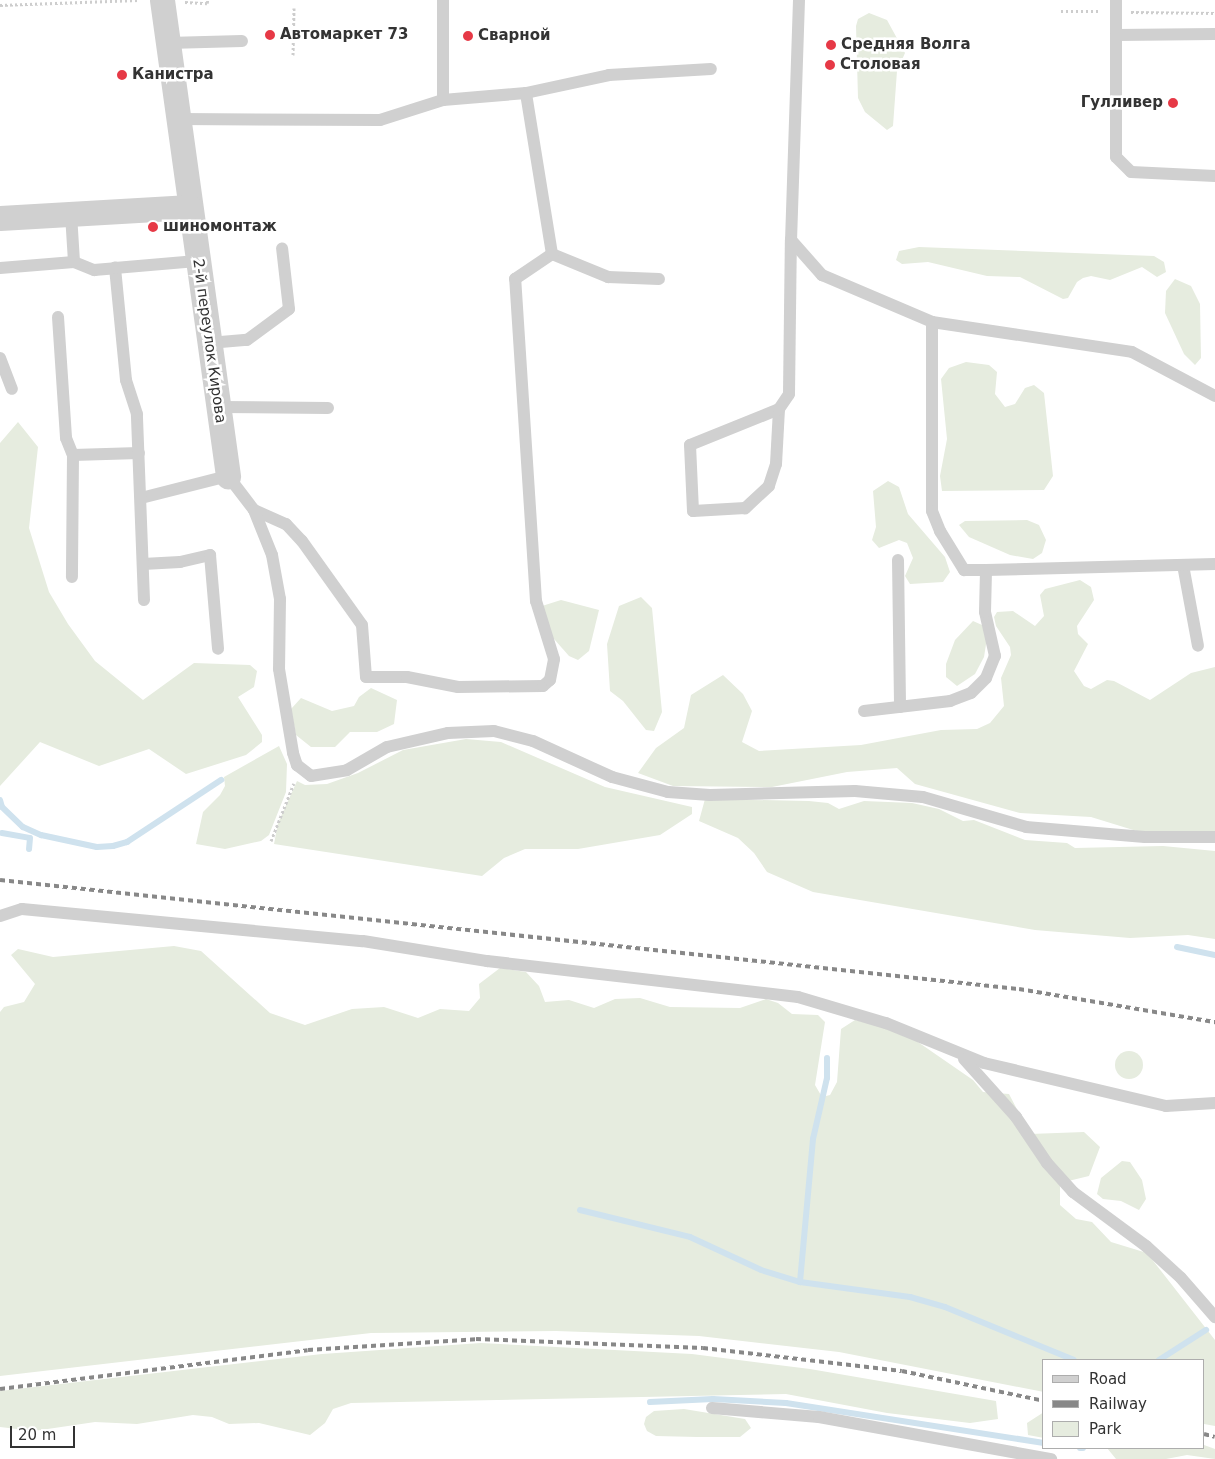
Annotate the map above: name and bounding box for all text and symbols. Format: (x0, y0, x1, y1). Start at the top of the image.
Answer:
place label: Автомаркет 73 (280, 26, 408, 44)
place label: Сварной (478, 27, 551, 45)
marker: Автомаркет 73 (264, 29, 276, 41)
marker: Сварной (462, 30, 474, 42)
place label: Средняя Волга (841, 36, 971, 54)
marker: Средняя Волга (825, 39, 837, 51)
place label: Столовая (840, 56, 921, 74)
marker: Столовая (824, 59, 836, 71)
place label: Канистра (132, 66, 214, 84)
marker: Канистра (116, 69, 128, 81)
place label: Гулливер (1081, 94, 1163, 112)
marker: Гулливер (1167, 97, 1179, 109)
place label: шиномонтаж (163, 218, 277, 236)
marker: шиномонтаж (147, 221, 159, 233)
street label: 2-й переулок Кирова (189, 258, 229, 424)
legend (1042, 1359, 1205, 1449)
text: Road (1089, 1370, 1127, 1388)
text: Railway (1089, 1395, 1147, 1413)
scale bar (12, 1416, 78, 1448)
text: Park (1089, 1420, 1121, 1438)
text: 20 m (18, 1426, 56, 1444)

